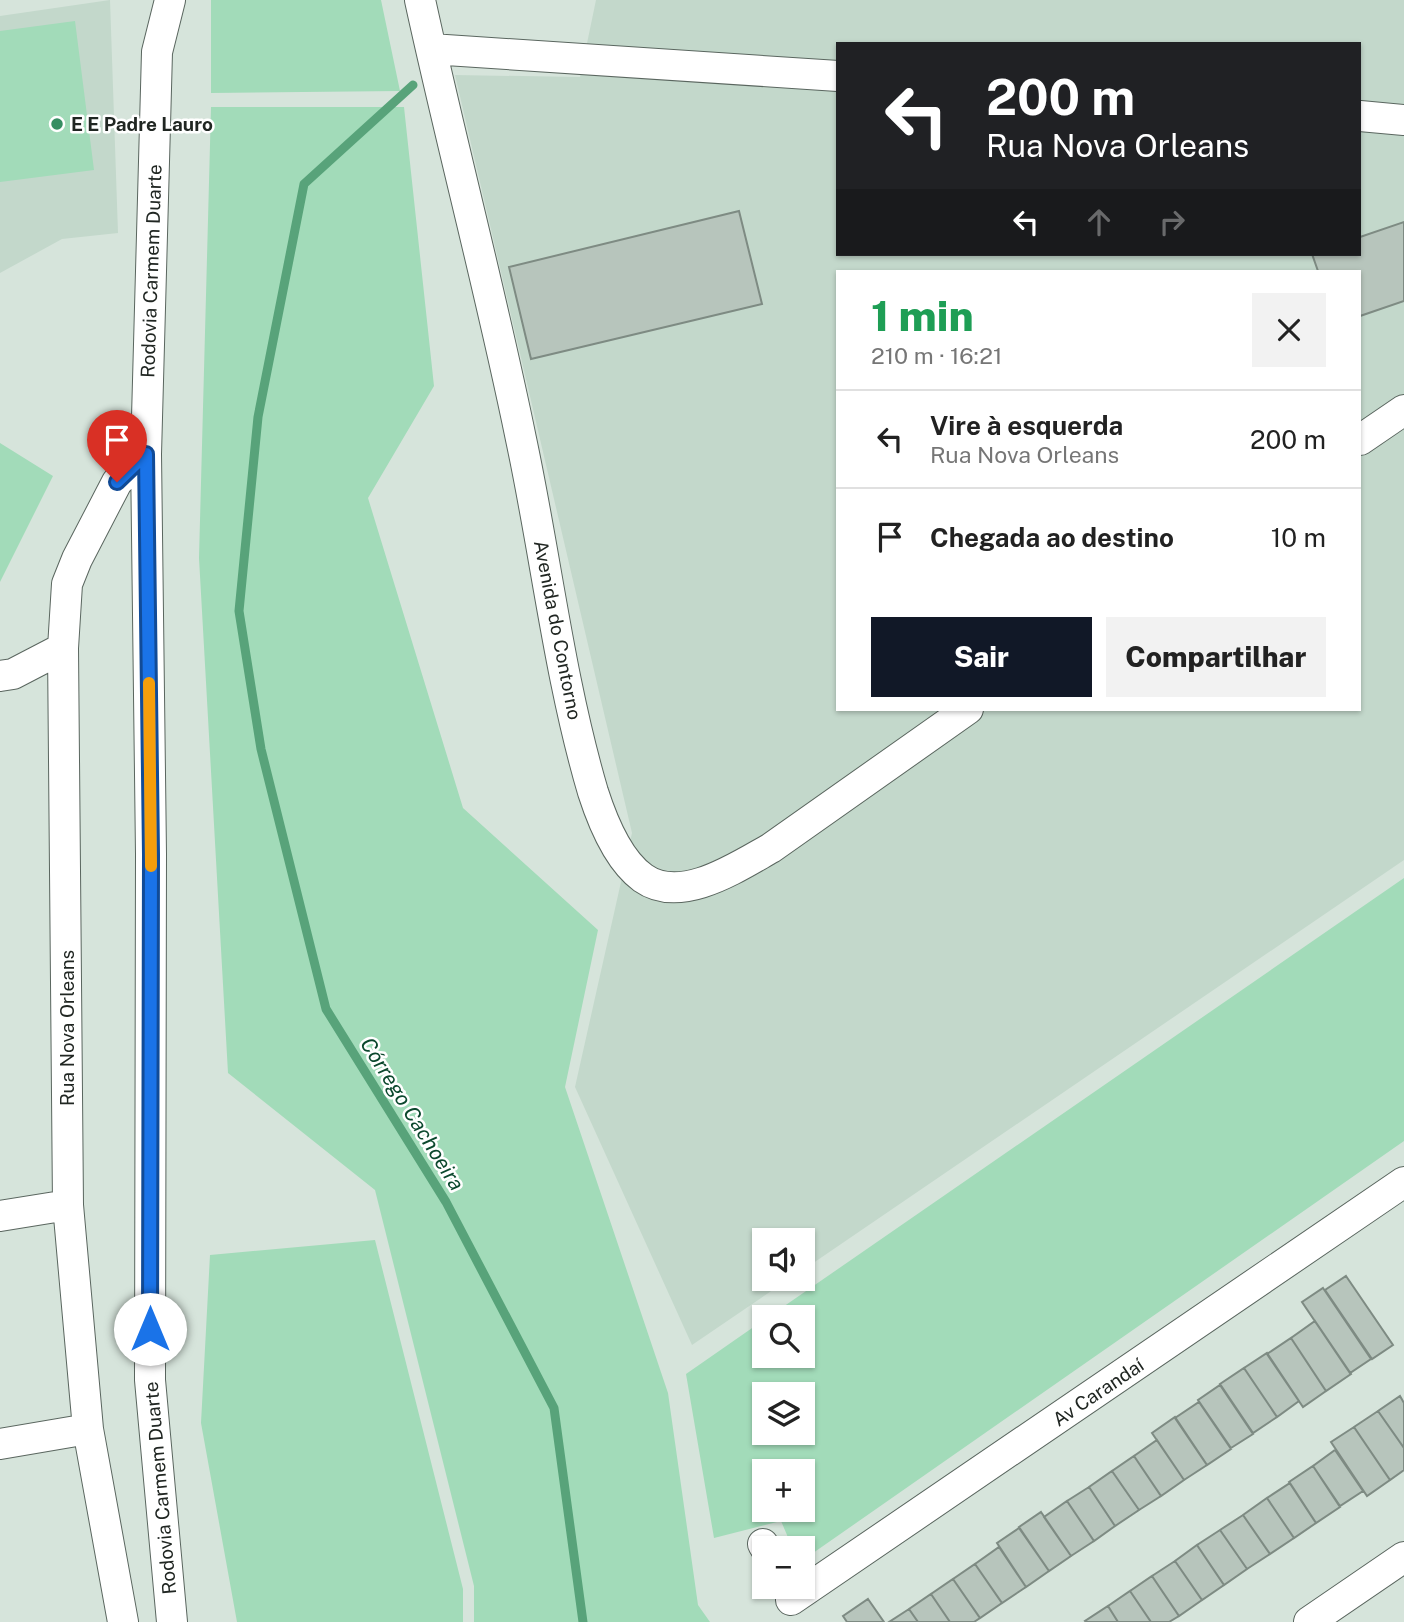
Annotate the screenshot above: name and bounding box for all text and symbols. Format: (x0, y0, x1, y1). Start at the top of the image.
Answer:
text: 200 m (986, 68, 1135, 126)
icon: left (871, 70, 962, 161)
place label: E E Padre Lauro (71, 113, 213, 135)
marker: E E Padre Lauro (49, 116, 65, 132)
text: Rua Nova Orleans (986, 127, 1249, 164)
street label: Rodovia Carmem Duarte (136, 164, 166, 378)
icon: left (1007, 203, 1045, 241)
icon: ahead (1080, 203, 1118, 241)
icon: right (1153, 203, 1191, 241)
text: 1 min (871, 291, 974, 340)
button: close (1252, 293, 1326, 367)
text: 210 m · 16:21 (871, 342, 1002, 369)
pin (87, 410, 147, 482)
text: Vire à esquerda (930, 410, 1123, 441)
icon: left (871, 420, 909, 458)
icon: arrive (98, 421, 136, 459)
text: 200 m (1250, 424, 1326, 455)
text: Rua Nova Orleans (930, 441, 1119, 468)
icon: arrive (871, 518, 909, 556)
text: Chegada ao destino (930, 522, 1174, 553)
text: 10 m (1271, 522, 1326, 553)
street label: Avenida do Contorno (530, 538, 586, 722)
button: Sair (871, 617, 1092, 697)
button: Compartilhar (1106, 617, 1326, 697)
street label: Rua Nova Orleans (56, 950, 78, 1106)
water label: Córrego Cachoeira (355, 1033, 470, 1195)
map controls (752, 1228, 815, 1599)
button: sound (752, 1228, 815, 1291)
position arrow (113, 1292, 187, 1366)
button: search (752, 1305, 815, 1368)
street label: Av Carandaí (1048, 1353, 1148, 1430)
street label: Rodovia Carmem Duarte (140, 1381, 180, 1595)
button: layers (752, 1382, 815, 1445)
button: + (752, 1459, 815, 1522)
button: − (752, 1536, 815, 1599)

